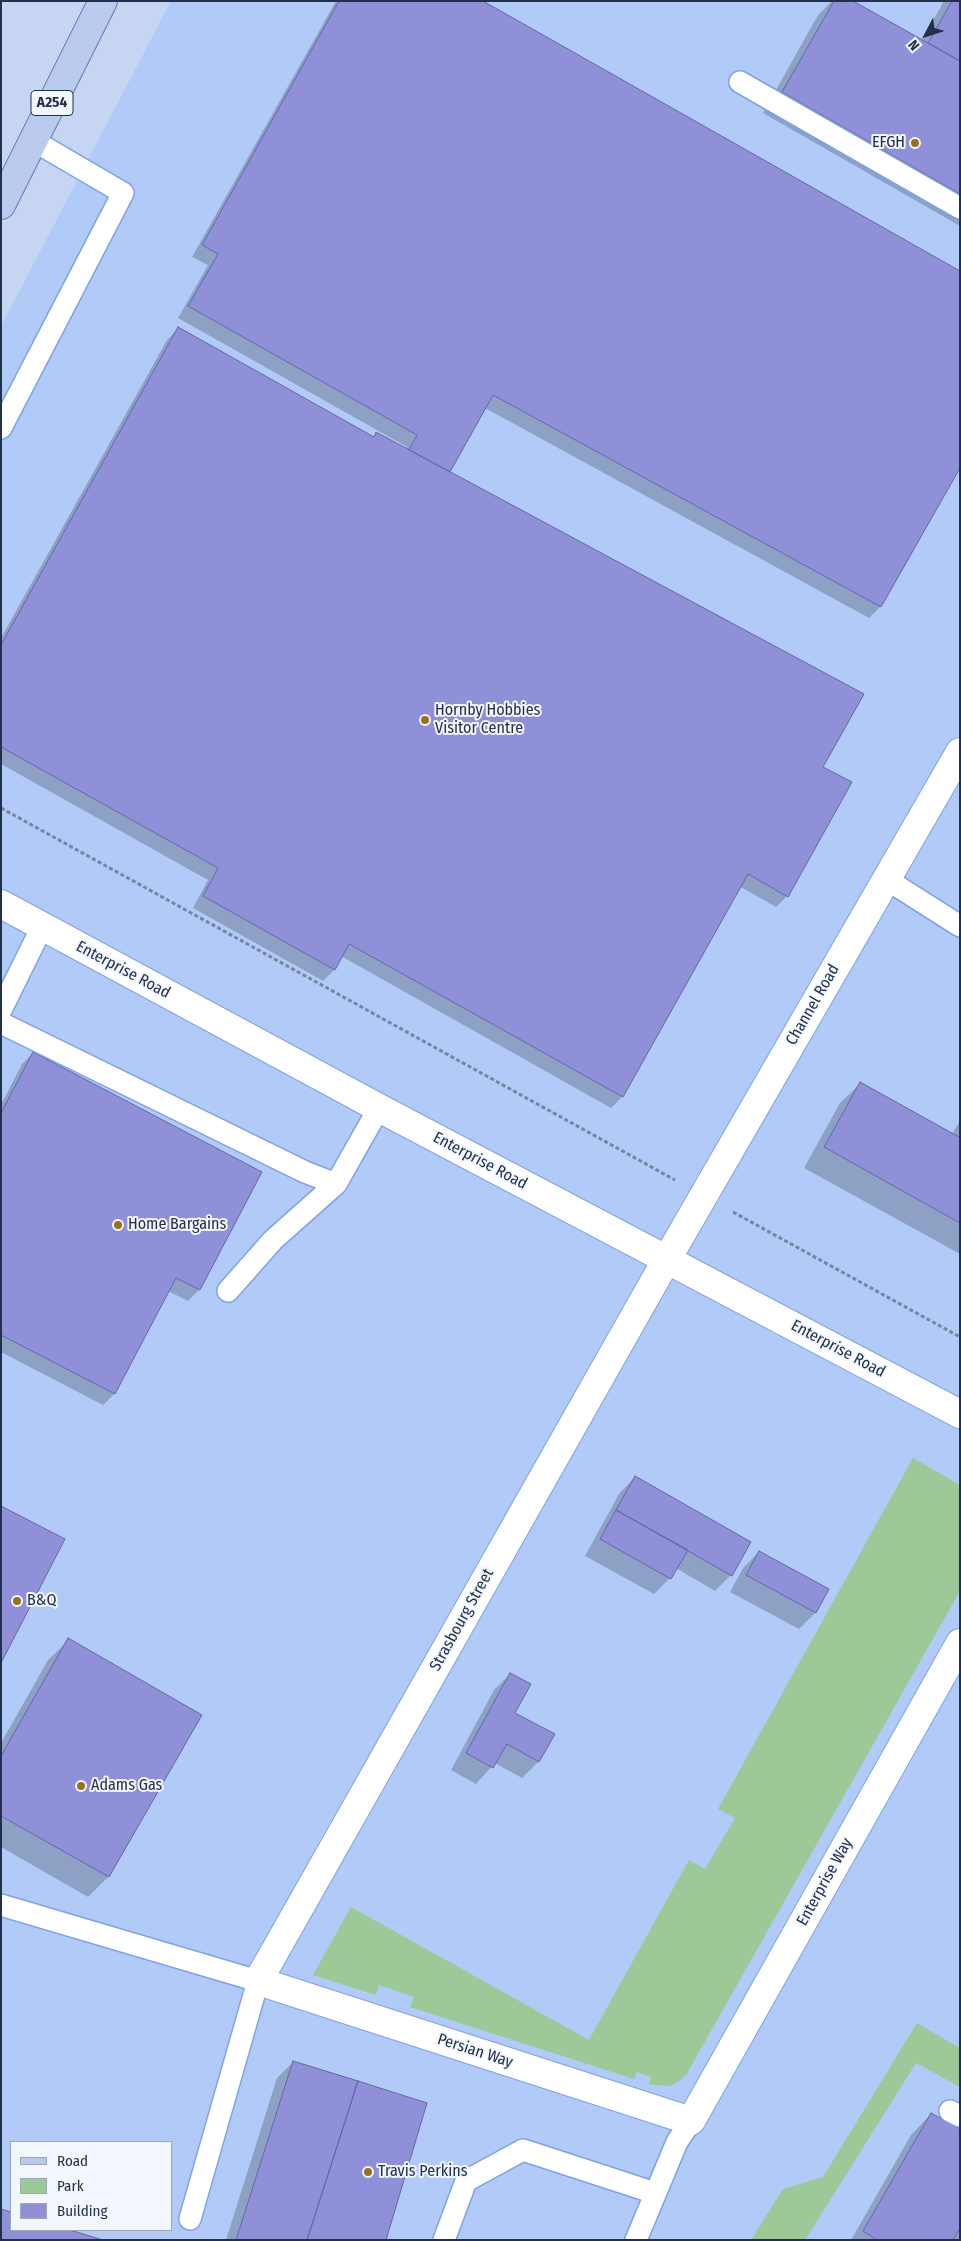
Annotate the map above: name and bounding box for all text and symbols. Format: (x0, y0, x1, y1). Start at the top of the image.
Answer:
north arrow (901, 10, 951, 60)
text: N (905, 36, 923, 54)
road number: A254 (31, 90, 73, 116)
place label: EFGH (872, 133, 905, 153)
marker: EFGH (909, 137, 921, 149)
place label: Hornby Hobbies Visitor Centre (435, 701, 540, 739)
marker: Hornby Hobbies Visitor Centre (419, 714, 431, 726)
street label: Enterprise Road (73, 937, 173, 1003)
street label: Channel Road (782, 961, 844, 1049)
street label: Enterprise Road (430, 1128, 530, 1194)
place label: Home Bargains (128, 1215, 226, 1235)
marker: Home Bargains (112, 1219, 124, 1231)
street label: Enterprise Road (788, 1316, 888, 1382)
street label: Strasbourg Street (426, 1565, 498, 1675)
place label: B&Q (27, 1591, 56, 1611)
marker: B&Q (11, 1595, 23, 1607)
place label: Adams Gas (91, 1776, 162, 1796)
marker: Adams Gas (75, 1780, 87, 1792)
street label: Enterprise Way (793, 1835, 857, 1929)
street label: Persian Way (435, 2030, 515, 2072)
legend (10, 2141, 172, 2231)
text: Road (57, 2152, 88, 2170)
place label: Travis Perkins (378, 2162, 467, 2182)
marker: Travis Perkins (362, 2166, 374, 2178)
text: Park (57, 2177, 84, 2195)
text: Building (57, 2202, 108, 2220)

